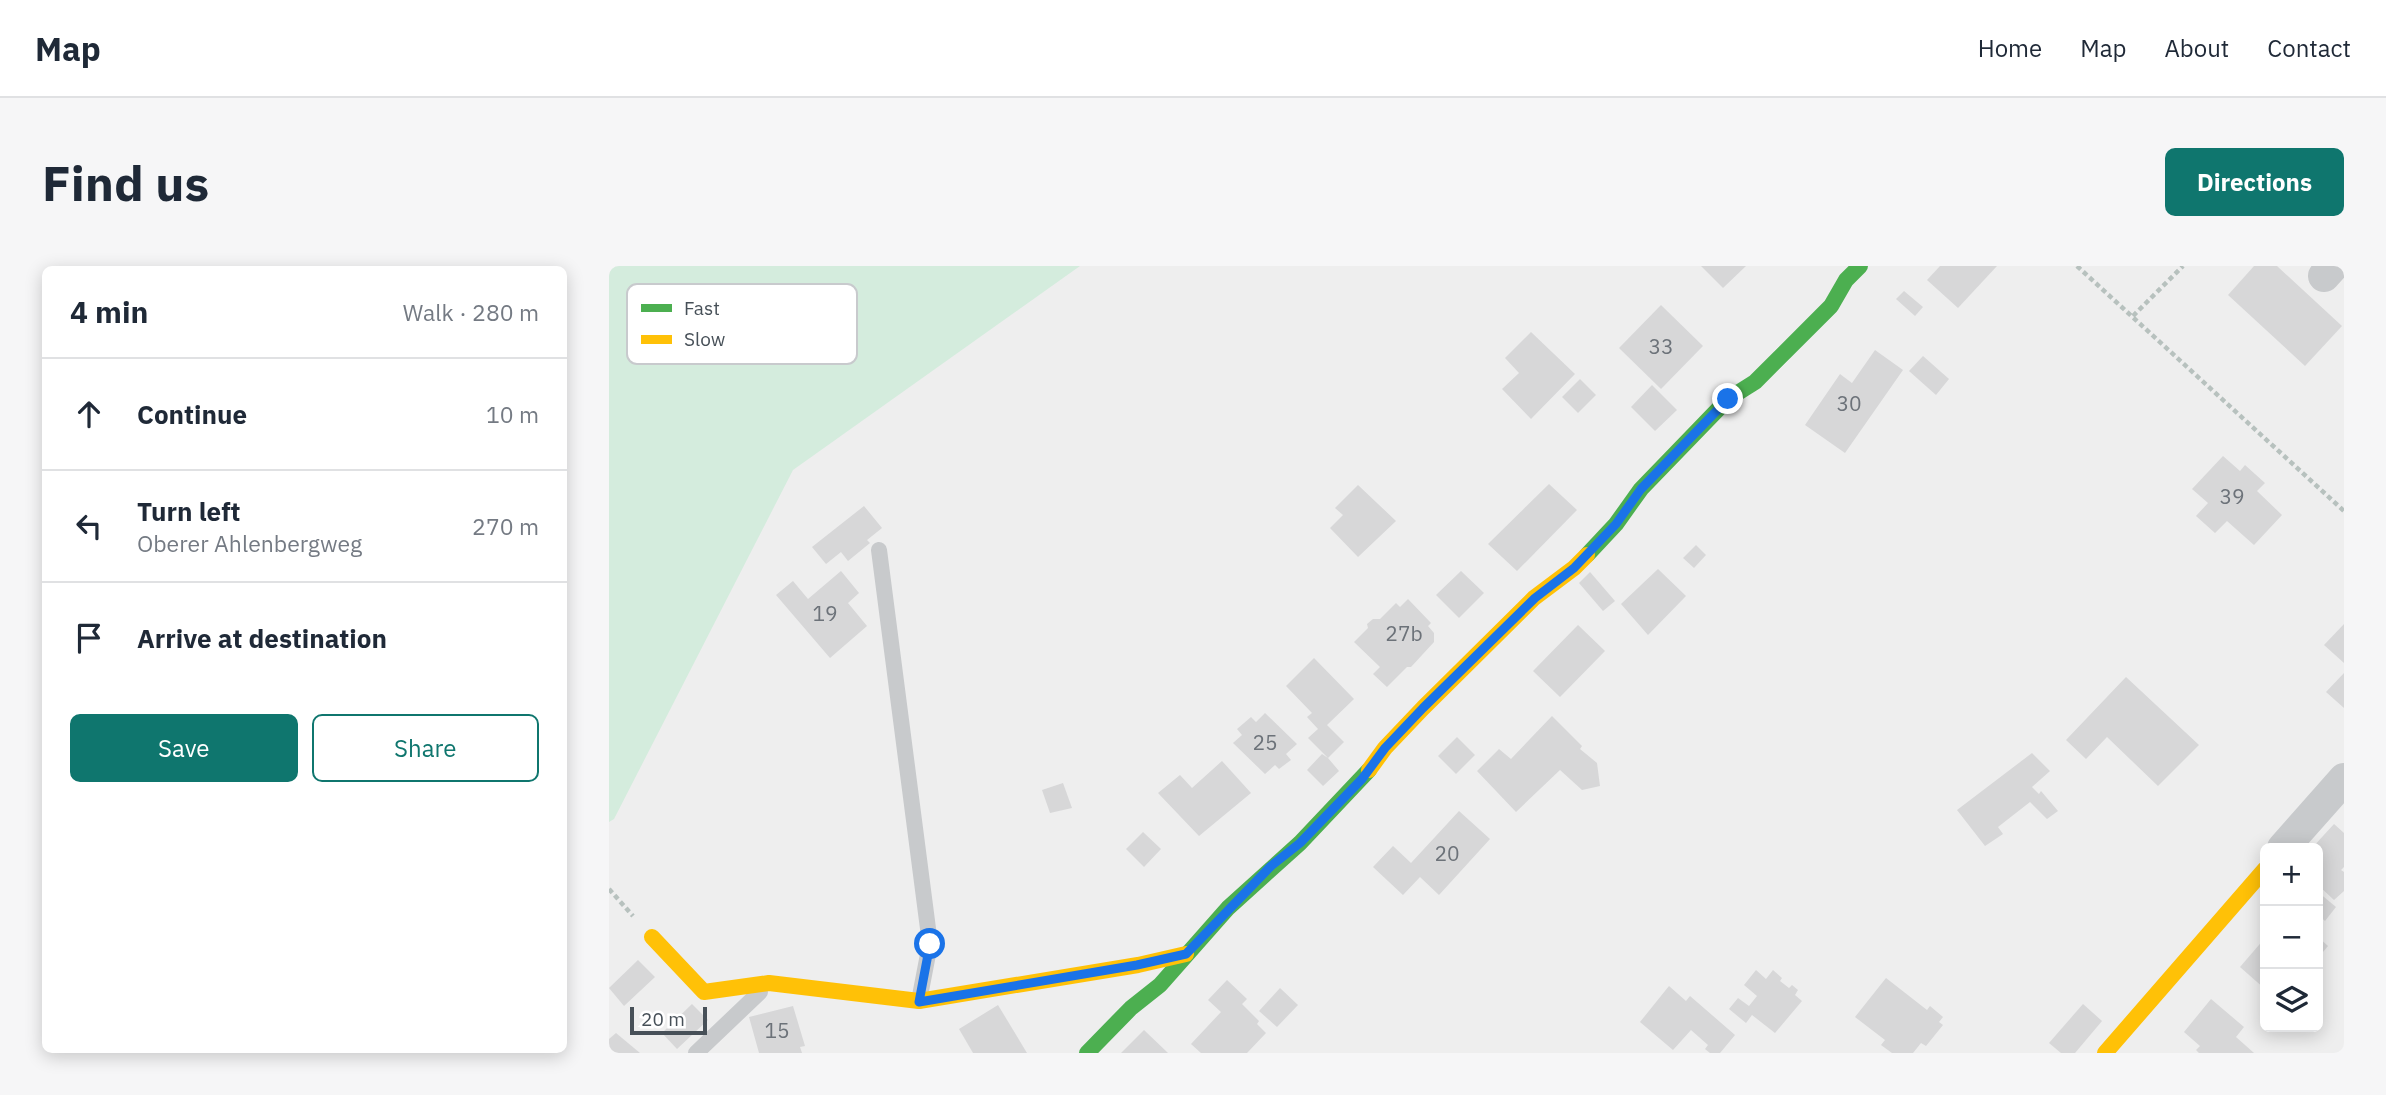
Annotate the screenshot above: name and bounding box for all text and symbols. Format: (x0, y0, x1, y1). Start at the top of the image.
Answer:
text: Map (35, 27, 101, 70)
text: Home (1978, 32, 2042, 64)
text: Map (2080, 32, 2126, 64)
text: About (2164, 32, 2229, 64)
text: Contact (2267, 32, 2351, 64)
button: Directions (2165, 148, 2344, 216)
text: Find us (42, 151, 209, 214)
legend (627, 284, 857, 364)
text: 4 min (70, 292, 148, 331)
text: Fast (684, 296, 720, 320)
text: Walk · 280 m (403, 297, 539, 327)
text: Slow (684, 327, 725, 351)
house number: 33 (1648, 332, 1674, 360)
route end (1712, 383, 1743, 414)
house number: 30 (1836, 389, 1862, 417)
icon: ahead (70, 395, 108, 433)
text: Continue (137, 397, 247, 431)
text: 10 m (486, 399, 539, 429)
house number: 39 (2219, 482, 2245, 510)
text: Turn left (137, 494, 240, 528)
icon: left (70, 507, 108, 545)
text: 270 m (472, 511, 539, 541)
text: Oberer Ahlenbergweg (137, 528, 362, 558)
house number: 19 (812, 599, 838, 627)
icon: arrive (70, 619, 108, 657)
house number: 27b (1385, 619, 1423, 647)
text: Arrive at destination (137, 621, 387, 655)
button: Save (70, 714, 298, 782)
button: Share (312, 714, 539, 782)
house number: 25 (1252, 728, 1278, 756)
house number: 20 (1434, 839, 1460, 867)
map controls (2260, 843, 2323, 1032)
button: + (2260, 843, 2323, 906)
button: − (2260, 906, 2323, 969)
route start (914, 928, 945, 959)
button: layers (2260, 969, 2323, 1032)
scale bar (630, 1004, 707, 1036)
text: 20 m (641, 1007, 685, 1031)
house number: 15 (764, 1016, 790, 1044)

